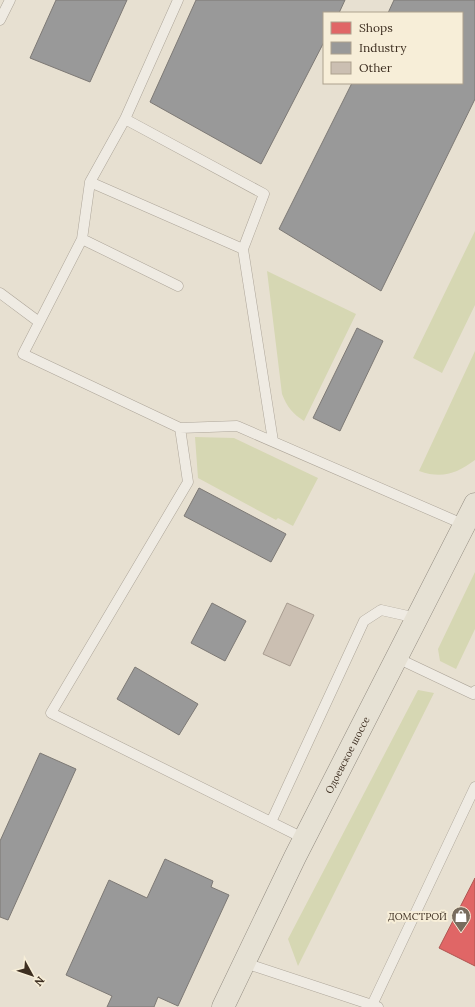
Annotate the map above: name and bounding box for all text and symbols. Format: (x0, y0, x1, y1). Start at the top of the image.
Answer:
legend (323, 12, 463, 84)
text: Shops (359, 20, 393, 35)
text: Industry (359, 40, 407, 55)
text: Other (359, 60, 393, 75)
street label: Одоевское шоссе (322, 714, 373, 796)
shop icon: ДОМСТРОЙ (450, 905, 472, 933)
place label: ДОМСТРОЙ (388, 910, 447, 923)
north arrow (12, 955, 52, 995)
text: N (31, 974, 48, 990)

